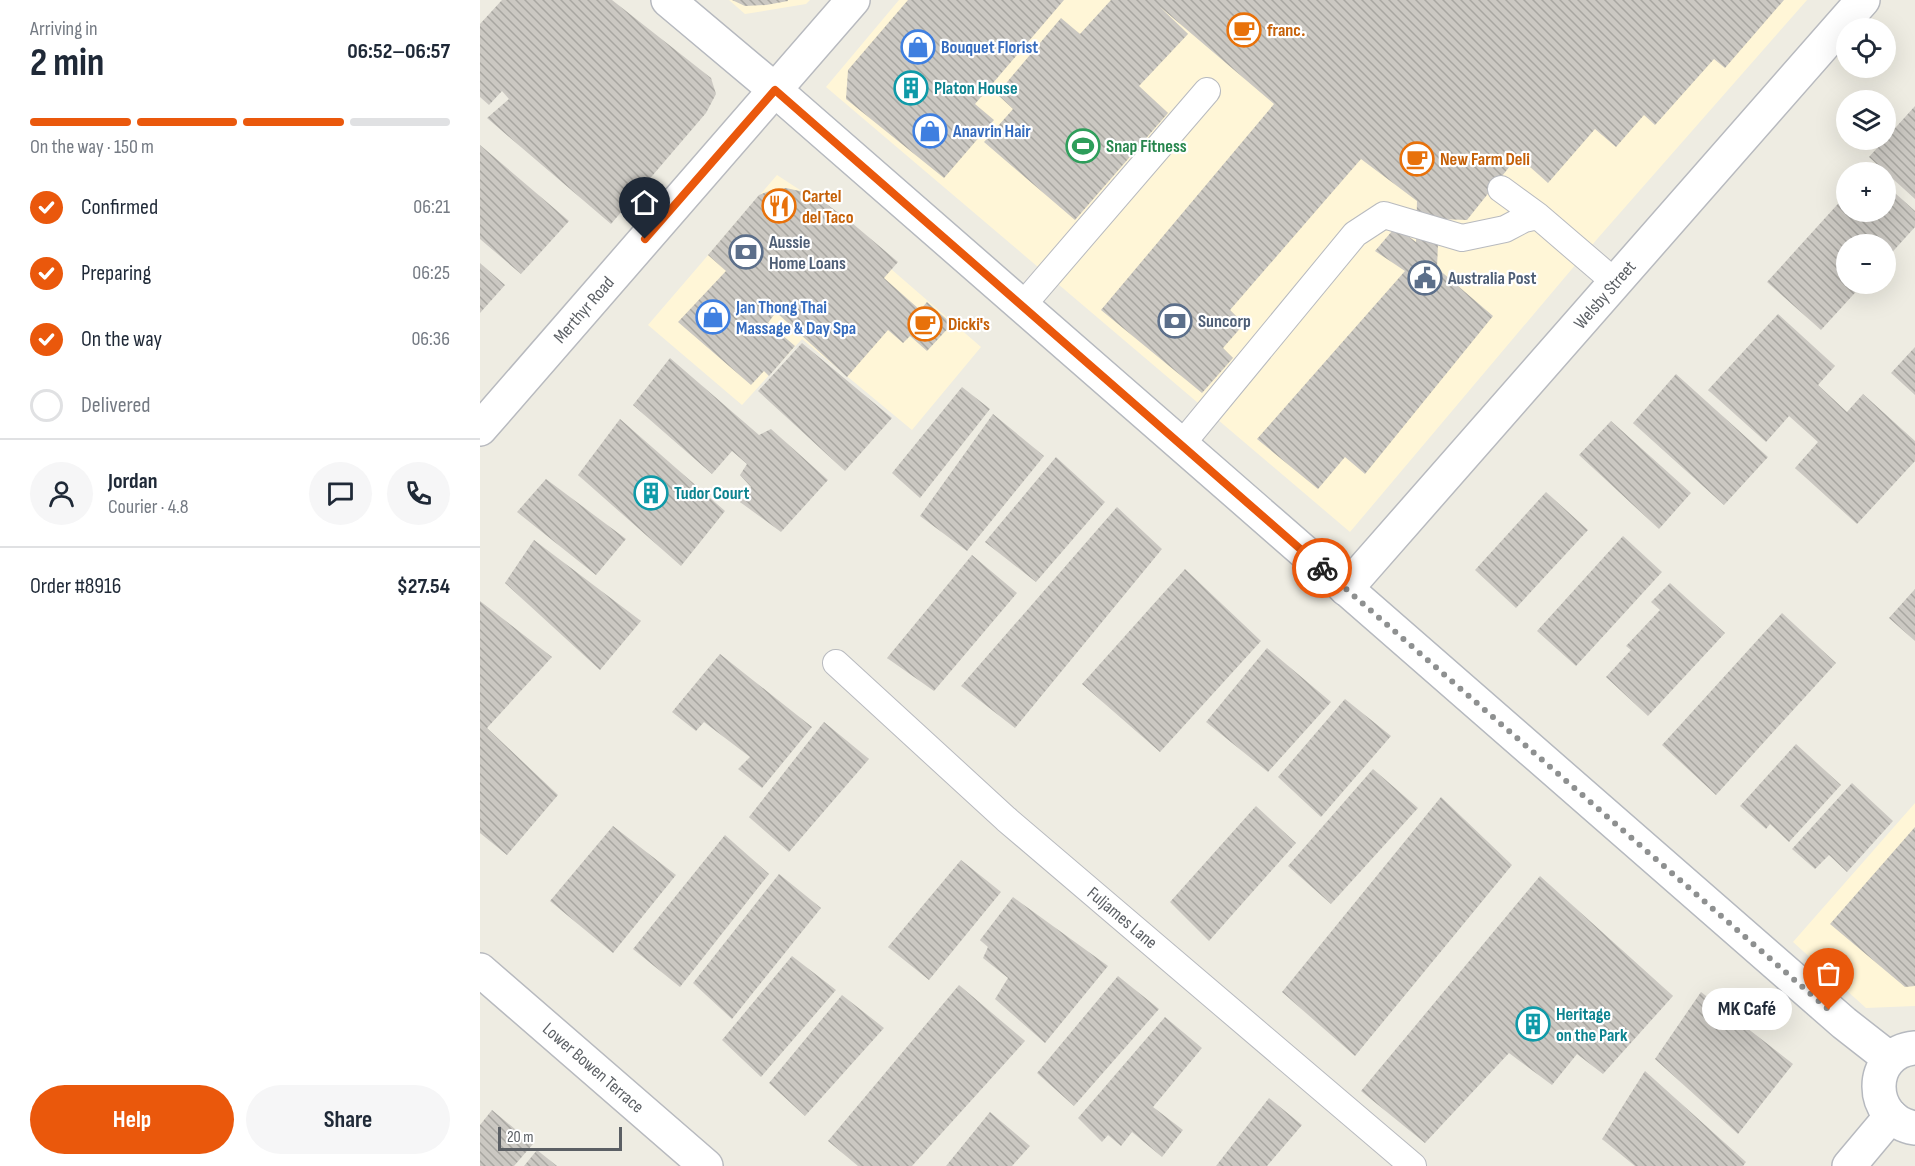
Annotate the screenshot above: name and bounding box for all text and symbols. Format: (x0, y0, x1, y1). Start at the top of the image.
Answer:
cafe icon: franc. (1226, 12, 1262, 48)
text: Arriving in (30, 17, 98, 41)
map controls (1836, 18, 1896, 294)
button: locate (1836, 18, 1896, 78)
place label: franc. (1267, 20, 1305, 41)
shop icon: Bouquet Florist (900, 29, 936, 65)
place label: Bouquet Florist (941, 37, 1038, 58)
text: 06:52–06:57 (347, 38, 450, 65)
text: 2 min (30, 40, 104, 87)
building icon: Platon House (893, 70, 929, 106)
place label: Platon House (934, 78, 1018, 99)
button: layers (1836, 90, 1896, 150)
shop icon: Anavrin Hair (912, 113, 948, 149)
place label: Anavrin Hair (952, 121, 1031, 142)
sports icon: Snap Fitness (1065, 128, 1101, 164)
text: On the way · 150 m (30, 135, 154, 159)
place label: Snap Fitness (1106, 136, 1187, 157)
cafe icon: New Farm Deli (1399, 141, 1435, 177)
place label: New Farm Deli (1440, 149, 1530, 170)
button: + (1836, 162, 1896, 222)
pin (619, 177, 670, 239)
icon: home (628, 186, 661, 219)
place label: Cartel del Taco (802, 186, 854, 228)
restaurant icon: Cartel del Taco (761, 188, 797, 224)
icon: check (30, 191, 63, 224)
text: Confirmed (81, 194, 158, 221)
text: 06:21 (413, 195, 450, 219)
place label: Aussie Home Loans (768, 232, 846, 274)
bank icon: Aussie Home Loans (728, 234, 764, 270)
button: − (1836, 234, 1896, 294)
street label: Welsby Street (1570, 256, 1641, 333)
icon: check (30, 257, 63, 290)
text: Preparing (81, 260, 151, 287)
public building icon: Australia Post (1407, 260, 1443, 296)
text: 06:25 (412, 261, 450, 285)
place label: Australia Post (1447, 268, 1537, 289)
street label: Merthyr Road (549, 272, 619, 348)
place label: Jan Thong Thai Massage & Day Spa (735, 297, 856, 339)
shop icon: Jan Thong Thai Massage & Day Spa (695, 299, 731, 335)
bank icon: Suncorp (1157, 303, 1193, 339)
cafe icon: Dicki's (907, 306, 943, 342)
place label: Suncorp (1198, 311, 1251, 332)
place label: Dicki's (948, 314, 990, 335)
icon: check (30, 323, 63, 356)
text: On the way (81, 326, 162, 353)
text: 06:36 (411, 327, 450, 351)
text: Delivered (81, 392, 150, 419)
button: person (30, 462, 93, 525)
button: chat (309, 462, 372, 525)
button: phone (387, 462, 450, 525)
text: Jordan (108, 468, 157, 495)
building icon: Tudor Court (633, 475, 669, 511)
place label: Tudor Court (674, 483, 749, 504)
text: Courier · 4.8 (108, 495, 189, 519)
courier (1292, 538, 1352, 598)
icon: bike (1306, 552, 1339, 585)
text: Order #8916 (30, 573, 121, 600)
text: $27.54 (397, 573, 450, 600)
street label: Fuljames Lane (1083, 883, 1161, 953)
pin (1803, 948, 1854, 1010)
icon: bag (1812, 957, 1845, 990)
callout: MK Café (1703, 989, 1793, 1031)
text: MK Café (1718, 997, 1776, 1021)
place label: Heritage on the Park (1556, 1004, 1628, 1046)
building icon: Heritage on the Park (1515, 1006, 1551, 1042)
street label: Lower Bowen Terrace (538, 1018, 648, 1118)
button: Help (30, 1085, 234, 1154)
button: Share (246, 1085, 450, 1154)
scale bar (498, 1124, 622, 1152)
text: 20 m (507, 1128, 534, 1147)

